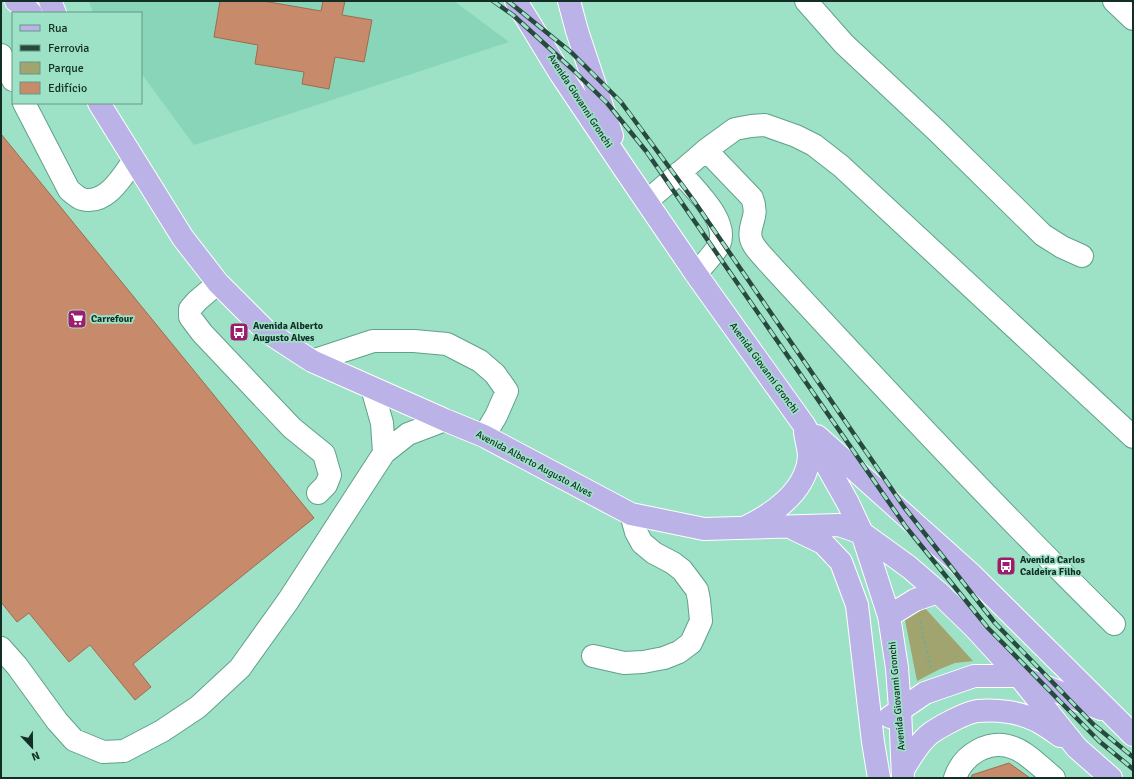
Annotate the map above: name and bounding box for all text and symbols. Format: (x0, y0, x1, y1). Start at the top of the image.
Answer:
legend (12, 12, 142, 104)
text: Rua (48, 21, 68, 36)
text: Ferrovia (48, 41, 89, 56)
street label: Avenida Giovanni Gronchi (545, 52, 615, 150)
text: Parque (48, 61, 84, 76)
text: Edifício (48, 81, 87, 96)
supermarket icon: Carrefour (66, 308, 88, 330)
place label: Carrefour (91, 313, 133, 325)
place label: Avenida Alberto Augusto Alves (253, 320, 323, 344)
street label: Avenida Giovanni Gronchi (727, 320, 801, 416)
bus stop icon: Avenida Alberto Augusto Alves (228, 321, 250, 343)
street label: Avenida Alberto Augusto Alves (474, 428, 595, 500)
place label: Avenida Carlos Caldeira Filho (1020, 554, 1085, 578)
bus stop icon: Avenida Carlos Caldeira Filho (995, 555, 1017, 577)
street label: Avenida Giovanni Gronchi (886, 641, 908, 751)
north arrow (12, 727, 52, 767)
text: N (30, 748, 42, 763)

